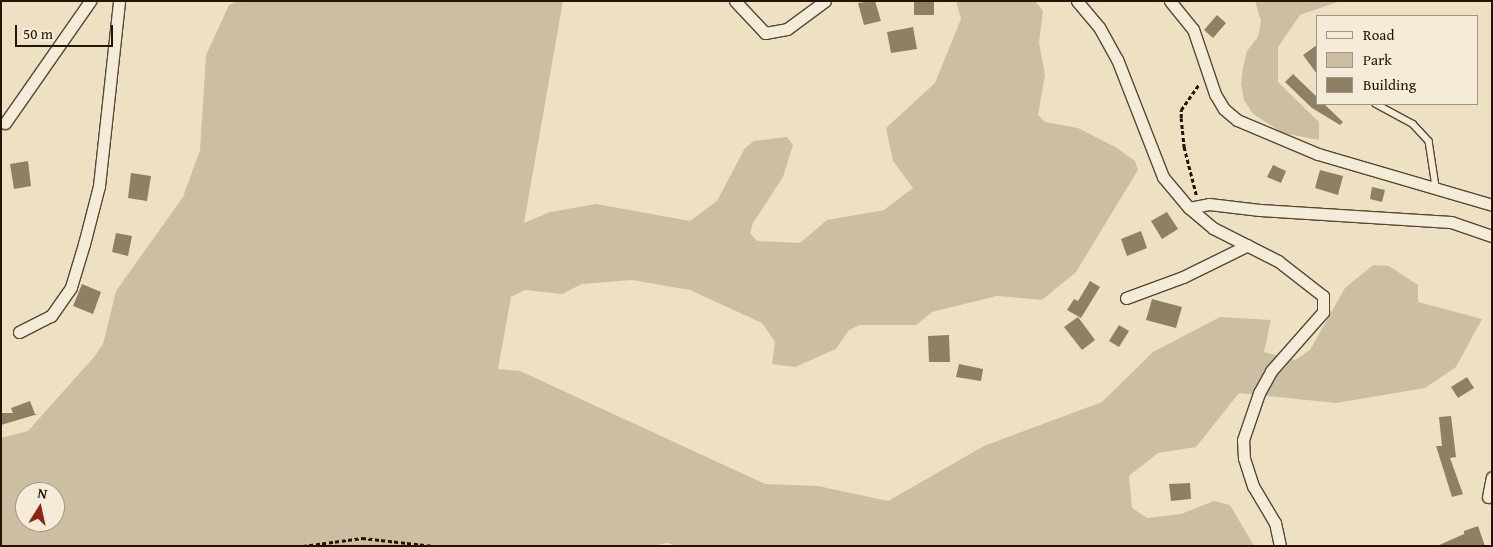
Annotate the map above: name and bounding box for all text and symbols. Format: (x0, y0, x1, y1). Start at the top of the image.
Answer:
scale bar (18, 15, 115, 47)
legend (1316, 15, 1478, 105)
text: 50 m (23, 23, 53, 44)
text: Road (1363, 24, 1394, 45)
text: Park (1363, 49, 1392, 70)
text: Building (1363, 74, 1416, 95)
north arrow (15, 482, 65, 532)
text: N (36, 483, 49, 504)

